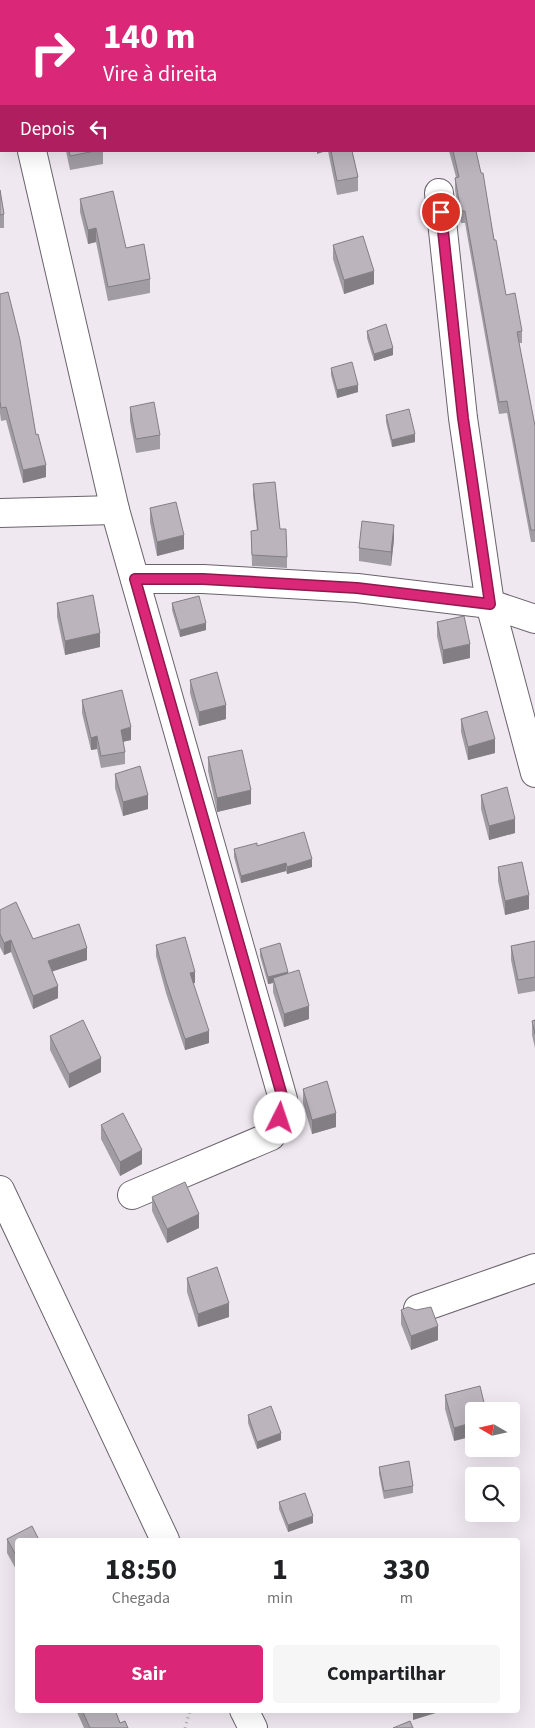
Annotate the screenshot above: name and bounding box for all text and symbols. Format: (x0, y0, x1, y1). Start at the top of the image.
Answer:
text: 140 m (103, 12, 195, 62)
icon: right (20, 20, 85, 85)
text: Vire à direita (103, 58, 217, 90)
icon: left (85, 115, 113, 143)
text: Depois (20, 116, 75, 143)
pin (420, 191, 462, 233)
icon: arrive (427, 198, 455, 226)
position arrow (253, 1091, 305, 1143)
north arrow (465, 1402, 520, 1458)
map controls (465, 1402, 520, 1522)
button: search (465, 1467, 520, 1522)
text: 18:50 (105, 1548, 177, 1591)
text: 1 (272, 1548, 288, 1591)
text: 330 (383, 1548, 430, 1591)
text: Chegada (112, 1587, 170, 1609)
text: min (267, 1587, 293, 1609)
text: m (400, 1587, 413, 1609)
button: Sair (35, 1645, 263, 1703)
button: Compartilhar (273, 1645, 500, 1703)

